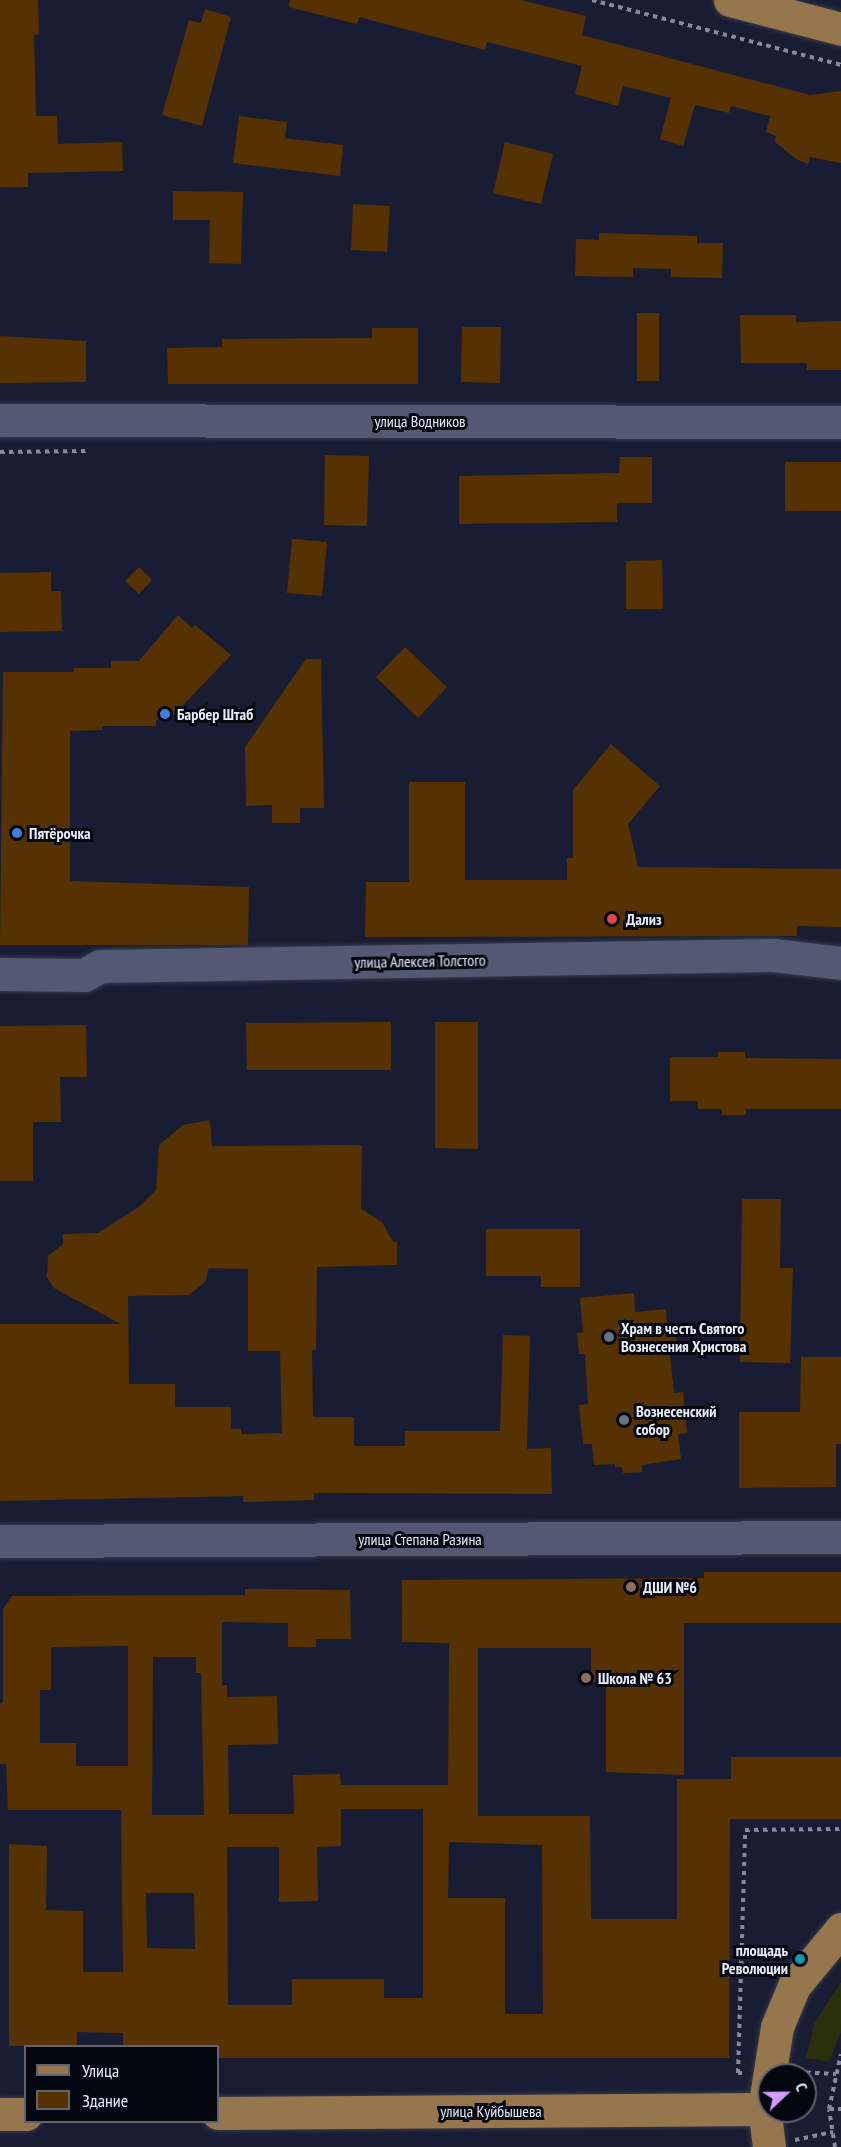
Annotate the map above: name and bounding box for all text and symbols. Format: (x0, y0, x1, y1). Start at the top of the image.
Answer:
street label: улица Водников (374, 411, 466, 431)
place label: Барбер Штаб (177, 704, 253, 724)
marker: Барбер Штаб (158, 707, 172, 721)
place label: Пятёрочка (29, 823, 91, 843)
marker: Пятёрочка (10, 826, 24, 840)
place label: Дализ (626, 909, 662, 929)
marker: Дализ (603, 910, 621, 928)
street label: улица Алексея Толстого (354, 950, 486, 972)
place label: Храм в честь Святого Вознесения Христова (621, 1318, 746, 1356)
marker: Храм в честь Святого Вознесения Христова (602, 1330, 616, 1344)
place label: Вознесенский собор (636, 1401, 716, 1439)
marker: Вознесенский собор (617, 1413, 631, 1427)
street label: улица Степана Разина (358, 1529, 482, 1549)
place label: ДШИ №6 (643, 1577, 697, 1597)
marker: ДШИ №6 (624, 1580, 638, 1594)
place label: Школа № 63 (598, 1668, 672, 1688)
marker: Школа № 63 (579, 1671, 593, 1685)
place label: площадь Революции (722, 1940, 788, 1978)
marker: площадь Революции (793, 1952, 807, 1966)
legend (24, 2045, 219, 2123)
text: Улица (82, 2059, 119, 2082)
north arrow (757, 2063, 817, 2123)
text: С (791, 2080, 812, 2094)
text: Здание (82, 2089, 128, 2112)
street label: улица Куйбышева (440, 2101, 542, 2121)

